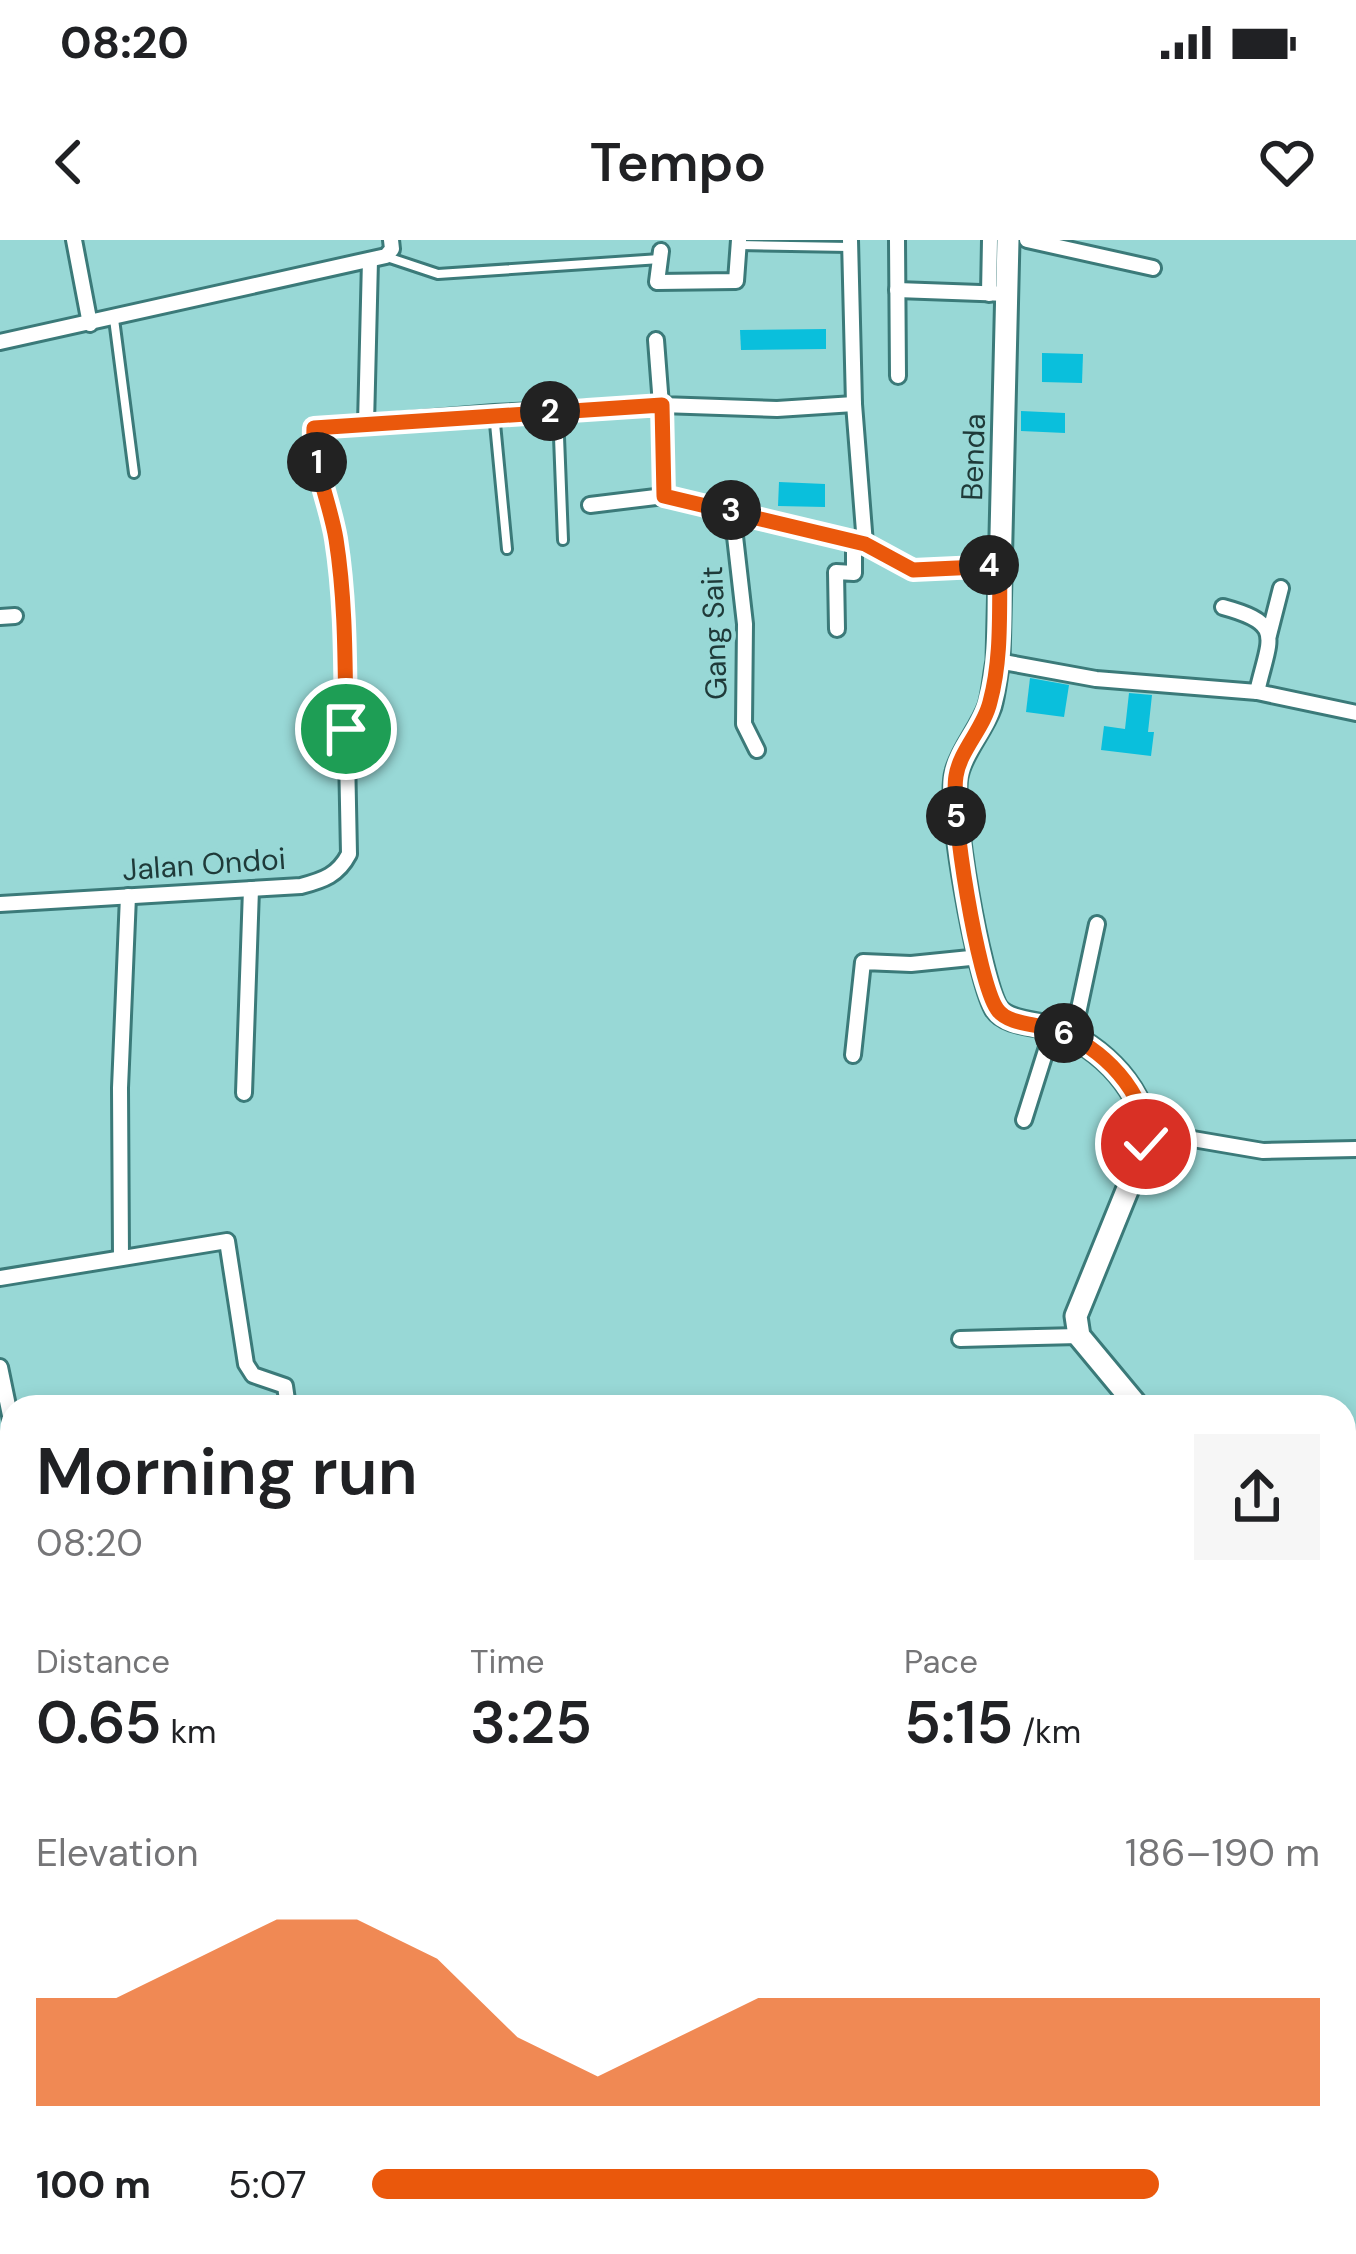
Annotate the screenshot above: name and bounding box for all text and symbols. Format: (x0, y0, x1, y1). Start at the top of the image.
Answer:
text: 08:20 (60, 13, 189, 72)
text: Tempo (590, 127, 766, 198)
icon: back (36, 129, 102, 195)
icon: heart (1254, 129, 1320, 195)
pin: 2 (520, 381, 580, 441)
text: 2 (540, 389, 560, 432)
street label: Benda (952, 413, 994, 501)
pin: 1 (287, 432, 347, 492)
text: 1 (311, 440, 323, 483)
pin: 3 (701, 480, 761, 540)
text: 3 (721, 488, 741, 531)
pin: 4 (959, 535, 1019, 595)
text: 4 (978, 543, 1000, 586)
street label: Gang Sait (692, 566, 736, 700)
pin (295, 678, 397, 780)
icon: arrive (313, 696, 379, 762)
pin: 5 (926, 786, 986, 846)
text: 5 (946, 794, 966, 837)
street label: Jalan Ondoi (121, 839, 287, 889)
pin: 6 (1034, 1003, 1094, 1063)
text: 6 (1054, 1011, 1074, 1054)
pin (1095, 1093, 1197, 1195)
icon: check (1113, 1111, 1179, 1177)
text: Morning run (36, 1429, 418, 1514)
button: share (1194, 1434, 1320, 1560)
text: 08:20 (36, 1517, 143, 1568)
text: Distance (36, 1640, 170, 1683)
text: Time (470, 1640, 545, 1683)
text: Pace (904, 1640, 978, 1683)
text: 0.65 (36, 1683, 162, 1762)
text: 3:25 (470, 1683, 592, 1762)
text: 5:15 (904, 1683, 1013, 1762)
text: km (162, 1710, 217, 1753)
text: /km (1013, 1710, 1081, 1753)
text: Elevation (36, 1827, 199, 1878)
text: 186–190 m (1125, 1827, 1320, 1878)
text: 100 m (36, 2159, 151, 2210)
text: 5:07 (228, 2159, 307, 2210)

